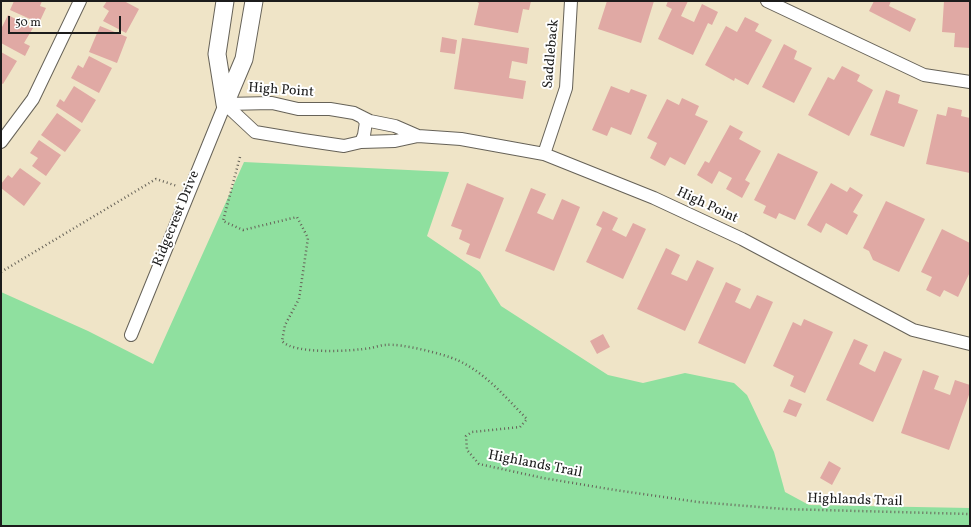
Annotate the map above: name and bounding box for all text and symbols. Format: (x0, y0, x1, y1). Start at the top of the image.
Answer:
scale bar (10, 8, 123, 34)
text: 50 m (15, 15, 41, 31)
street label: Saddleback (541, 19, 563, 89)
street label: High Point (248, 80, 314, 102)
street label: Ridgecrest Drive (150, 169, 204, 269)
street label: High Point (674, 184, 740, 228)
street label: Highlands Trail (487, 448, 583, 482)
street label: Highlands Trail (807, 491, 903, 511)

